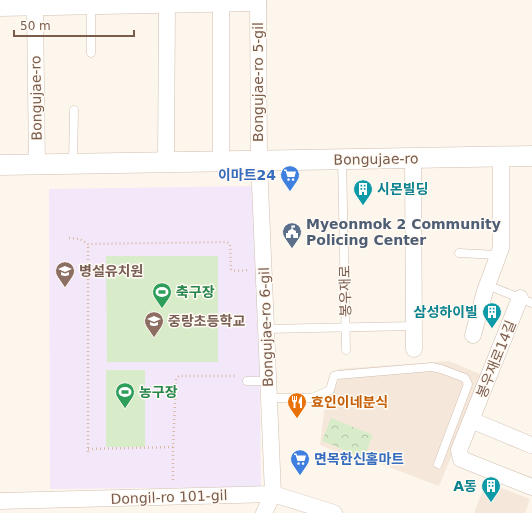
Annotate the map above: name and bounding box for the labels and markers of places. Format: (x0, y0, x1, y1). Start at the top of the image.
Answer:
supermarket icon: 이마트24 (279, 164, 301, 192)
place label: 이마트24 (218, 167, 276, 183)
building icon: 시몬빌딩 (352, 178, 374, 206)
place label: 시몬빌딩 (377, 181, 429, 197)
place label: Myeonmok 2 Community Policing Center (306, 216, 501, 248)
public building icon: Myeonmok 2 Community Policing Center (281, 221, 303, 249)
school or university icon: 병설유치원 (54, 260, 76, 288)
place label: 병설유치원 (79, 263, 143, 279)
sports icon: 축구장 (151, 281, 173, 309)
place label: 축구장 (176, 284, 215, 300)
building icon: 삼성하이빌 (481, 301, 503, 329)
place label: 삼성하이빌 (414, 304, 478, 320)
school or university icon: 중랑초등학교 (143, 310, 165, 338)
place label: 중랑초등학교 (168, 313, 245, 329)
sports icon: 농구장 (114, 381, 136, 409)
place label: 농구장 (139, 384, 178, 400)
restaurant icon: 효인이네분식 (286, 391, 308, 419)
place label: 효인이네분식 (311, 394, 388, 410)
supermarket icon: 면목한신홈마트 (289, 448, 311, 476)
place label: 면목한신홈마트 (314, 451, 404, 467)
building icon: A동 (480, 475, 502, 503)
place label: A동 (453, 478, 477, 494)

